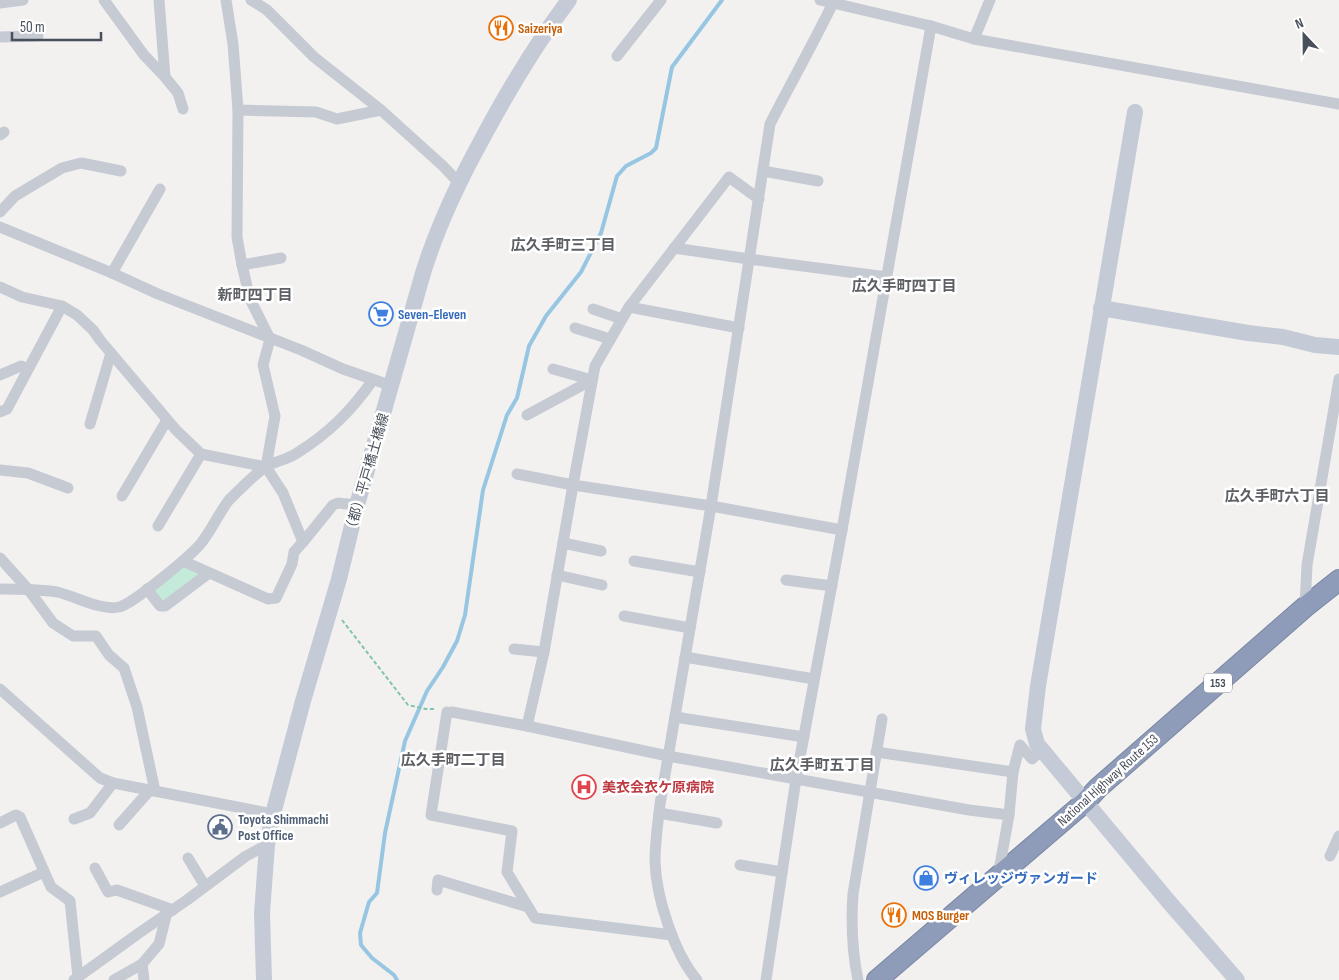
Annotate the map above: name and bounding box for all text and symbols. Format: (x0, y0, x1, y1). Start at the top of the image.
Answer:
scale bar (12, 10, 101, 42)
north arrow (1279, 10, 1329, 60)
text: N (1293, 14, 1306, 33)
restaurant icon: Saizeriya (488, 15, 514, 41)
text: 50 m (20, 18, 45, 37)
place label: Saizeriya (518, 20, 563, 37)
district label: 広久手町三丁目 (510, 236, 616, 255)
district label: 広久手町四丁目 (851, 277, 957, 296)
district label: 新町四丁目 (217, 286, 293, 305)
supermarket icon: Seven-Eleven (368, 301, 394, 327)
place label: Seven-Eleven (398, 306, 466, 323)
street label: （都）平戸橋土橋線 (341, 411, 393, 537)
district label: 広久手町六丁目 (1224, 487, 1330, 506)
road number: 153 (1204, 674, 1232, 692)
street label: National Highway Route 153 (1054, 730, 1162, 830)
district label: 広久手町二丁目 (400, 751, 506, 770)
district label: 広久手町五丁目 (769, 756, 875, 775)
hospital icon: 美衣会衣ケ原病院 (571, 774, 597, 800)
place label: 美衣会衣ケ原病院 (602, 779, 714, 796)
place label: Toyota Shimmachi Post Office (238, 811, 328, 844)
public building icon: Toyota Shimmachi Post Office (207, 814, 233, 840)
shop icon: ヴィレッジヴァンガード (913, 865, 939, 891)
place label: ヴィレッジヴァンガード (944, 870, 1098, 887)
restaurant icon: MOS Burger (881, 902, 907, 928)
place label: MOS Burger (912, 907, 970, 924)

